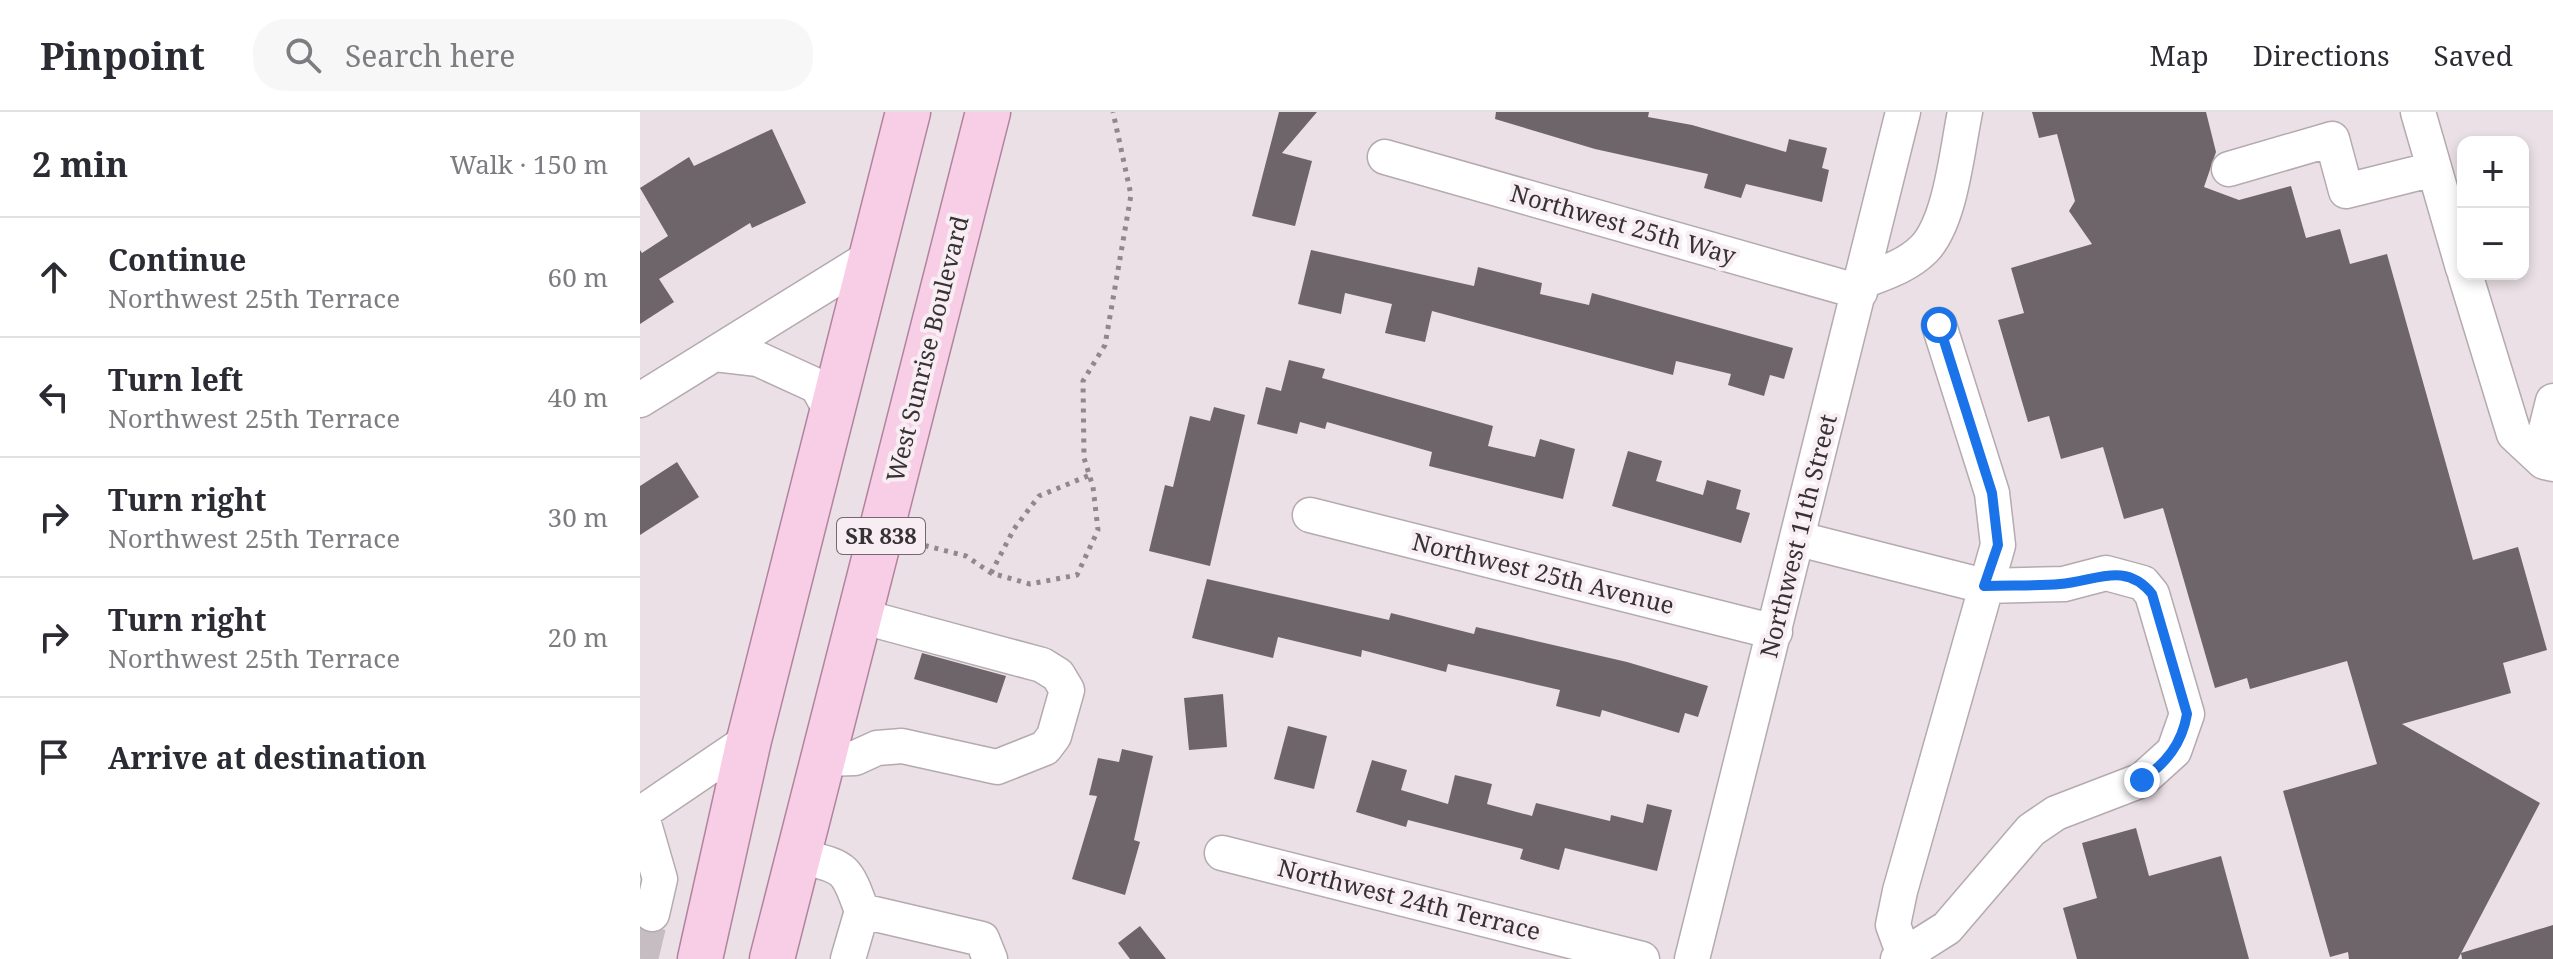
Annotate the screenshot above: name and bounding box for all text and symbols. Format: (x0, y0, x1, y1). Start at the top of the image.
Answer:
search box (253, 19, 813, 91)
text: Pinpoint (40, 29, 205, 81)
icon: search (281, 33, 325, 77)
text: Search here (345, 35, 515, 76)
text: Map (2149, 36, 2209, 74)
text: Directions (2253, 36, 2390, 74)
text: Saved (2434, 36, 2513, 74)
map controls (2457, 136, 2529, 280)
button: + (2457, 136, 2529, 208)
text: 2 min (32, 141, 128, 187)
text: Walk · 150 m (450, 146, 608, 182)
street label: Northwest 25th Way (1507, 176, 1740, 272)
button: − (2457, 208, 2529, 280)
street label: West Sunrise Boulevard (877, 212, 976, 485)
text: Continue (108, 239, 246, 280)
icon: ahead (32, 255, 76, 299)
text: 60 m (548, 259, 608, 295)
text: Northwest 25th Terrace (108, 280, 400, 316)
route start (1921, 307, 1957, 343)
text: Turn left (108, 359, 243, 400)
icon: left (32, 375, 76, 419)
text: 40 m (548, 379, 608, 415)
text: Northwest 25th Terrace (108, 400, 400, 436)
street label: Northwest 11th Street (1751, 410, 1844, 661)
text: Turn right (108, 479, 266, 520)
icon: right (32, 495, 76, 539)
text: 30 m (548, 499, 608, 535)
road number: SR 838 (837, 518, 925, 554)
text: Northwest 25th Terrace (108, 520, 400, 556)
street label: Northwest 25th Avenue (1409, 524, 1678, 621)
text: Turn right (108, 599, 266, 640)
icon: right (32, 615, 76, 659)
text: 20 m (548, 619, 608, 655)
text: Northwest 25th Terrace (108, 640, 400, 676)
icon: arrive (32, 735, 76, 779)
text: Arrive at destination (108, 737, 427, 778)
route end (2124, 762, 2160, 798)
street label: Northwest 24th Terrace (1275, 850, 1544, 947)

